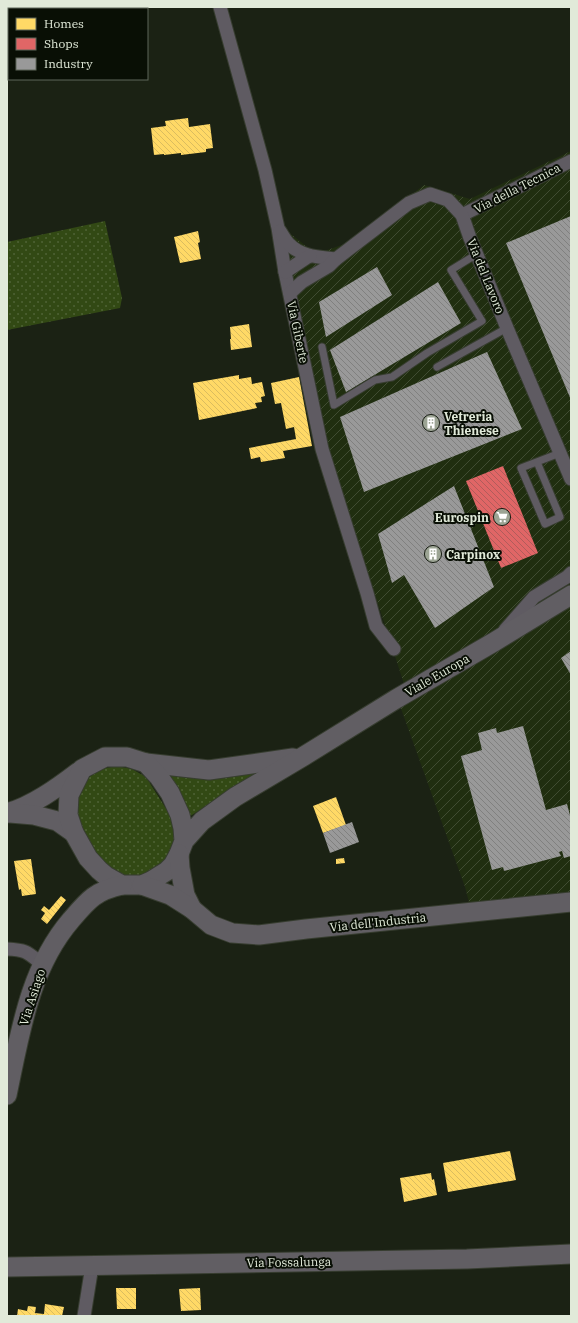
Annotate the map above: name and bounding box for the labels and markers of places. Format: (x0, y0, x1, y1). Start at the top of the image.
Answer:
place label: Vetreria Thienese (444, 409, 499, 438)
building icon: Vetreria Thienese (421, 413, 441, 433)
supermarket icon: Eurospin (492, 507, 512, 527)
place label: Eurospin (435, 510, 489, 525)
building icon: Carpinox (423, 544, 443, 564)
place label: Carpinox (446, 547, 500, 562)

